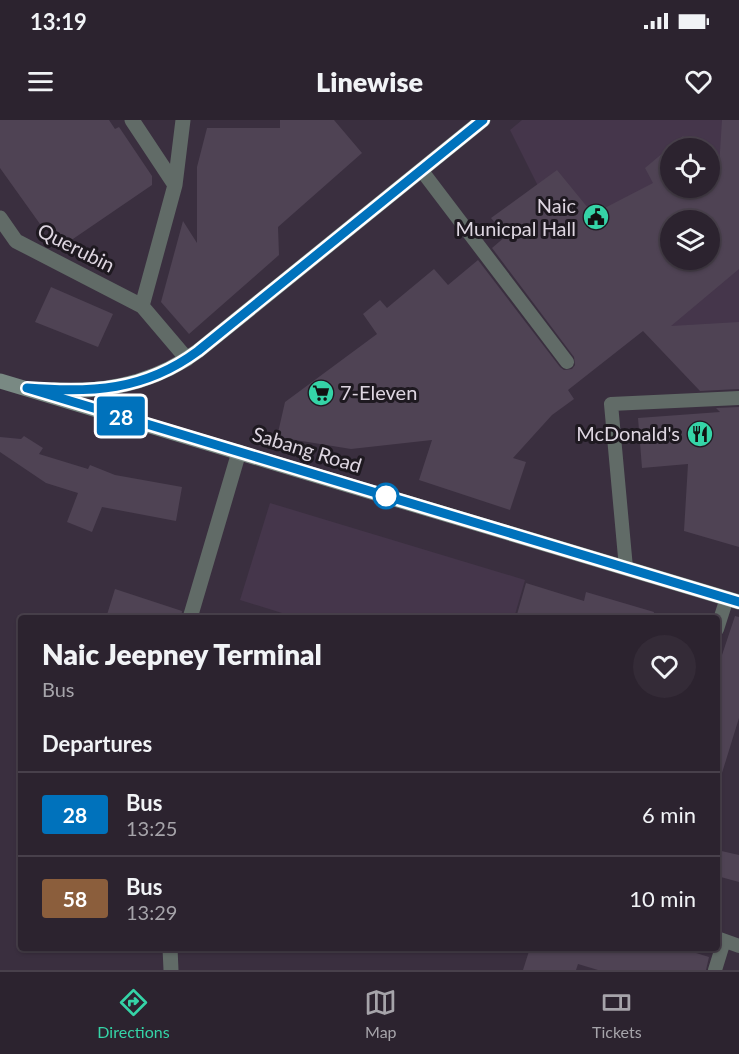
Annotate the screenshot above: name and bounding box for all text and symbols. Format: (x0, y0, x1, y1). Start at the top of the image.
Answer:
text: 13:19 (30, 8, 87, 35)
icon: menu (24, 65, 57, 98)
text: Linewise (316, 65, 423, 98)
icon: heart (682, 65, 715, 98)
map controls (660, 138, 720, 270)
button: locate (660, 138, 720, 198)
place label: Naic Municpal Hall (456, 193, 576, 240)
public building icon: Naic Municpal Hall (581, 202, 611, 232)
button: layers (660, 210, 720, 270)
street label: Querubin (34, 218, 119, 277)
supermarket icon: 7-Eleven (306, 378, 336, 408)
place label: 7-Eleven (340, 380, 417, 404)
line badge: 28 (94, 396, 148, 436)
text: 28 (109, 404, 133, 429)
restaurant icon: McDonald's (685, 419, 715, 449)
street label: Sabang Road (250, 421, 365, 477)
place label: McDonald's (576, 421, 680, 445)
unlabelled marker (373, 483, 399, 509)
button: heart (633, 635, 696, 698)
text: Naic Jeepney Terminal (42, 637, 322, 671)
text: Bus (42, 677, 75, 701)
text: Departures (42, 730, 152, 757)
text: Bus (126, 789, 162, 816)
text: 6 min (642, 801, 696, 828)
text: 28 (63, 802, 87, 827)
text: 13:25 (126, 816, 177, 840)
text: Bus (126, 873, 162, 900)
text: 10 min (629, 885, 696, 912)
text: 58 (63, 886, 87, 911)
text: 13:29 (126, 900, 177, 924)
tab: Directions (97, 986, 170, 1041)
tab: Map (364, 986, 397, 1041)
tab: Tickets (592, 986, 642, 1041)

